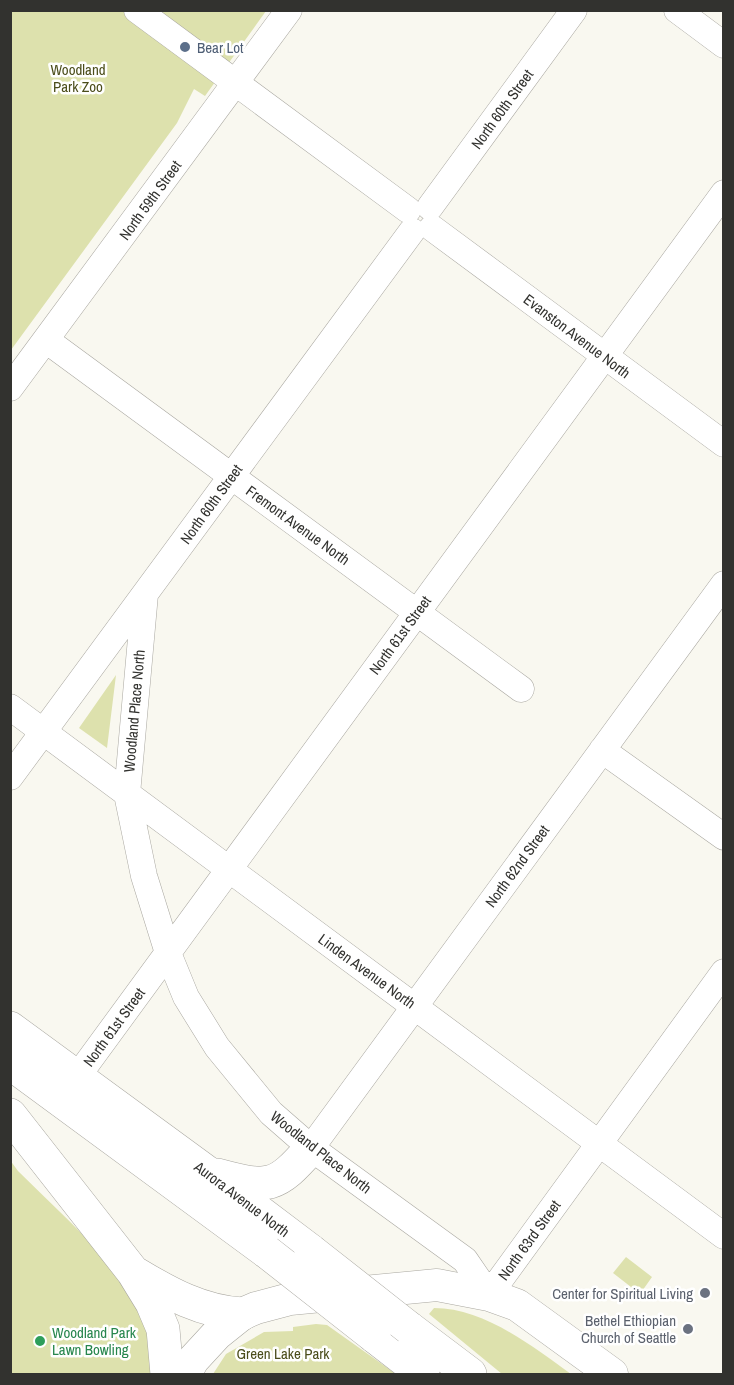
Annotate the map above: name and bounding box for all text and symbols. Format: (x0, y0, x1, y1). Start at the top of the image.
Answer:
place label: Bear Lot (197, 37, 244, 58)
marker: Bear Lot (178, 40, 192, 54)
park label: Woodland Park Zoo (50, 59, 106, 97)
street label: North 60th Street (466, 64, 538, 153)
street label: North 59th Street (114, 155, 186, 244)
street label: Evanston Avenue North (519, 289, 635, 383)
street label: North 60th Street (175, 459, 247, 548)
street label: Fremont Avenue North (242, 480, 354, 570)
street label: North 61st Street (364, 591, 436, 679)
street label: Woodland Place North (118, 649, 150, 773)
street label: North 62nd Street (480, 820, 554, 911)
street label: Linden Avenue North (314, 929, 420, 1013)
street label: North 61st Street (78, 983, 150, 1071)
street label: Woodland Place North (266, 1106, 376, 1198)
street label: Aurora Avenue North (189, 1156, 294, 1242)
street label: North 63rd Street (493, 1195, 566, 1284)
place label: Center for Spiritual Living (552, 1283, 693, 1304)
marker: Center for Spiritual Living (698, 1286, 712, 1300)
place label: Bethel Ethiopian Church of Seattle (581, 1310, 676, 1348)
place label: Woodland Park Lawn Bowling (52, 1322, 137, 1360)
marker: Bethel Ethiopian Church of Seattle (681, 1322, 695, 1336)
marker: Woodland Park Lawn Bowling (33, 1334, 47, 1348)
park label: Green Lake Park (237, 1343, 330, 1364)

